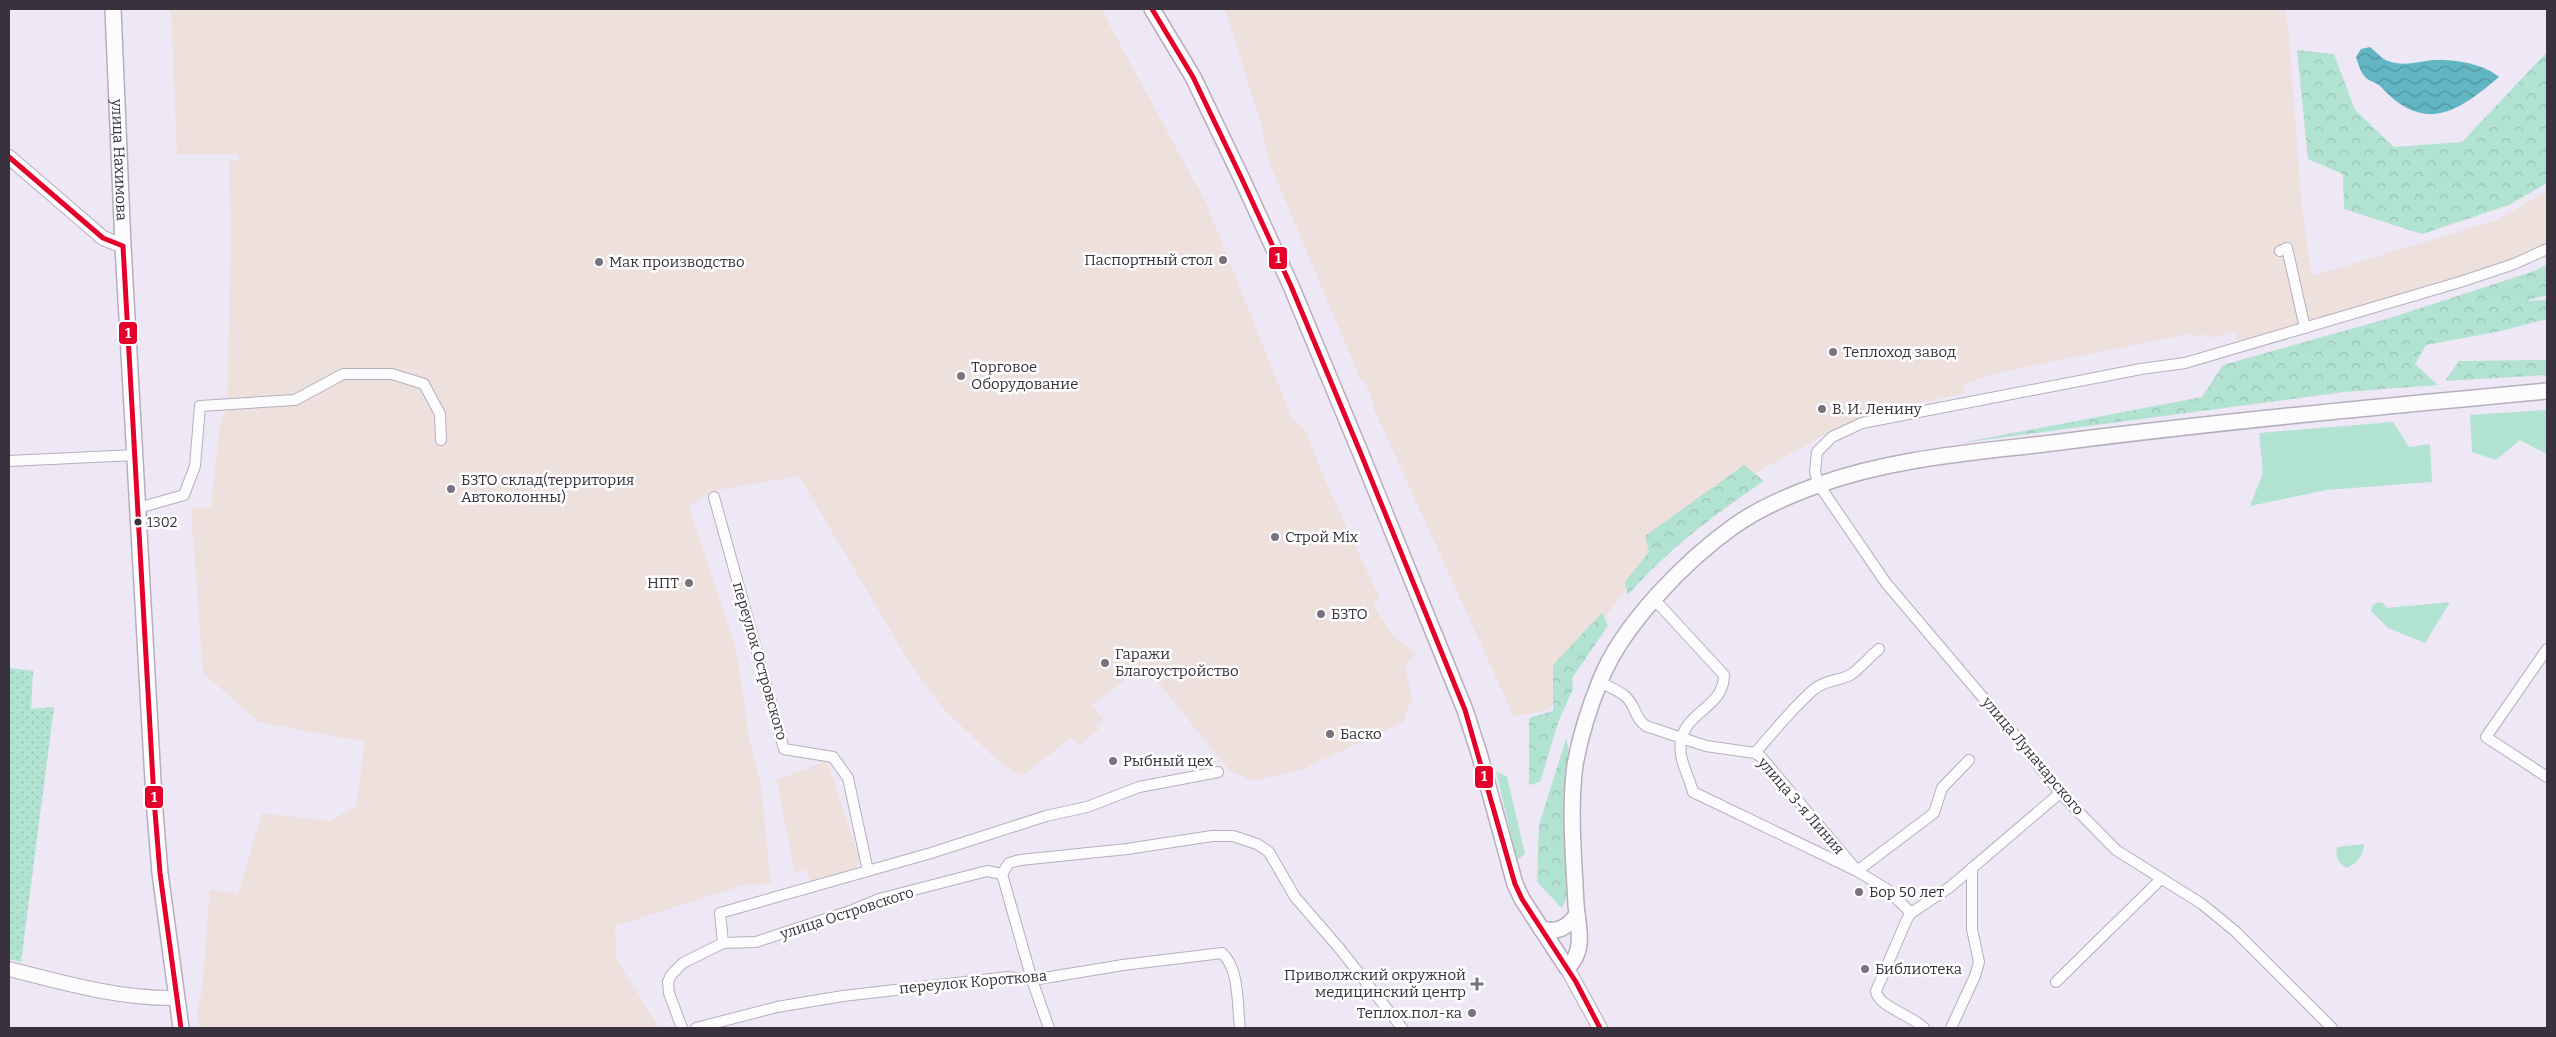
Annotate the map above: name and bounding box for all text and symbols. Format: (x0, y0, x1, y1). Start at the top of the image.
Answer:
street label: улица Нахимова (108, 98, 131, 221)
line badge: 1 (1268, 246, 1288, 270)
text: 1 (1275, 250, 1281, 267)
place label: Паспортный стол (1084, 251, 1213, 269)
place label: Мак производство (609, 253, 745, 271)
marker: Паспортный стол (1217, 254, 1229, 266)
marker: Мак производство (593, 256, 605, 268)
line badge: 1 (118, 321, 138, 345)
text: 1 (125, 325, 131, 342)
place label: Теплоход завод (1843, 343, 1956, 361)
marker: Теплоход завод (1827, 346, 1839, 358)
place label: Торговое Оборудование (971, 358, 1078, 393)
marker: Торговое Оборудование (955, 370, 967, 382)
place label: В. И. Ленину (1832, 400, 1922, 418)
marker: В. И. Ленину (1816, 403, 1828, 415)
place label: БЗТО склад(территория Автоколонны) (461, 471, 634, 506)
marker: БЗТО склад(территория Автоколонны) (445, 483, 457, 495)
place label: 1302 (147, 514, 177, 531)
marker: 1302 (133, 517, 143, 527)
place label: Строй Mix (1285, 528, 1359, 546)
marker: Строй Mix (1269, 531, 1281, 543)
place label: НПТ (647, 574, 679, 592)
marker: НПТ (683, 577, 695, 589)
street label: переулок Островского (729, 580, 791, 742)
place label: БЗТО (1331, 605, 1368, 623)
marker: БЗТО (1315, 608, 1327, 620)
place label: Гаражи Благоустройство (1115, 645, 1239, 680)
marker: Гаражи Благоустройство (1099, 657, 1111, 669)
street label: улица Луначарского (1978, 693, 2088, 819)
place label: Баско (1340, 725, 1382, 743)
marker: Баско (1324, 728, 1336, 740)
place label: Рыбный цех (1123, 752, 1214, 770)
street label: улица 3-я Линия (1753, 753, 1848, 858)
marker: Рыбный цех (1107, 755, 1119, 767)
line badge: 1 (1474, 765, 1494, 789)
text: 1 (1481, 768, 1487, 785)
line badge: 1 (144, 785, 164, 809)
text: 1 (151, 789, 157, 806)
street label: улица Островского (777, 883, 916, 943)
place label: Бор 50 лет (1869, 883, 1944, 901)
marker: Бор 50 лет (1853, 886, 1865, 898)
place label: Библиотека (1875, 960, 1962, 978)
marker: Библиотека (1859, 963, 1871, 975)
place label: Приволжский окружной медицинский центр (1284, 966, 1466, 1001)
street label: переулок Короткова (898, 967, 1048, 997)
marker: Приволжский окружной медицинский центр (1470, 977, 1484, 991)
place label: Теплох.пол-ка (1357, 1004, 1462, 1022)
marker: Теплох.пол-ка (1466, 1007, 1478, 1019)

